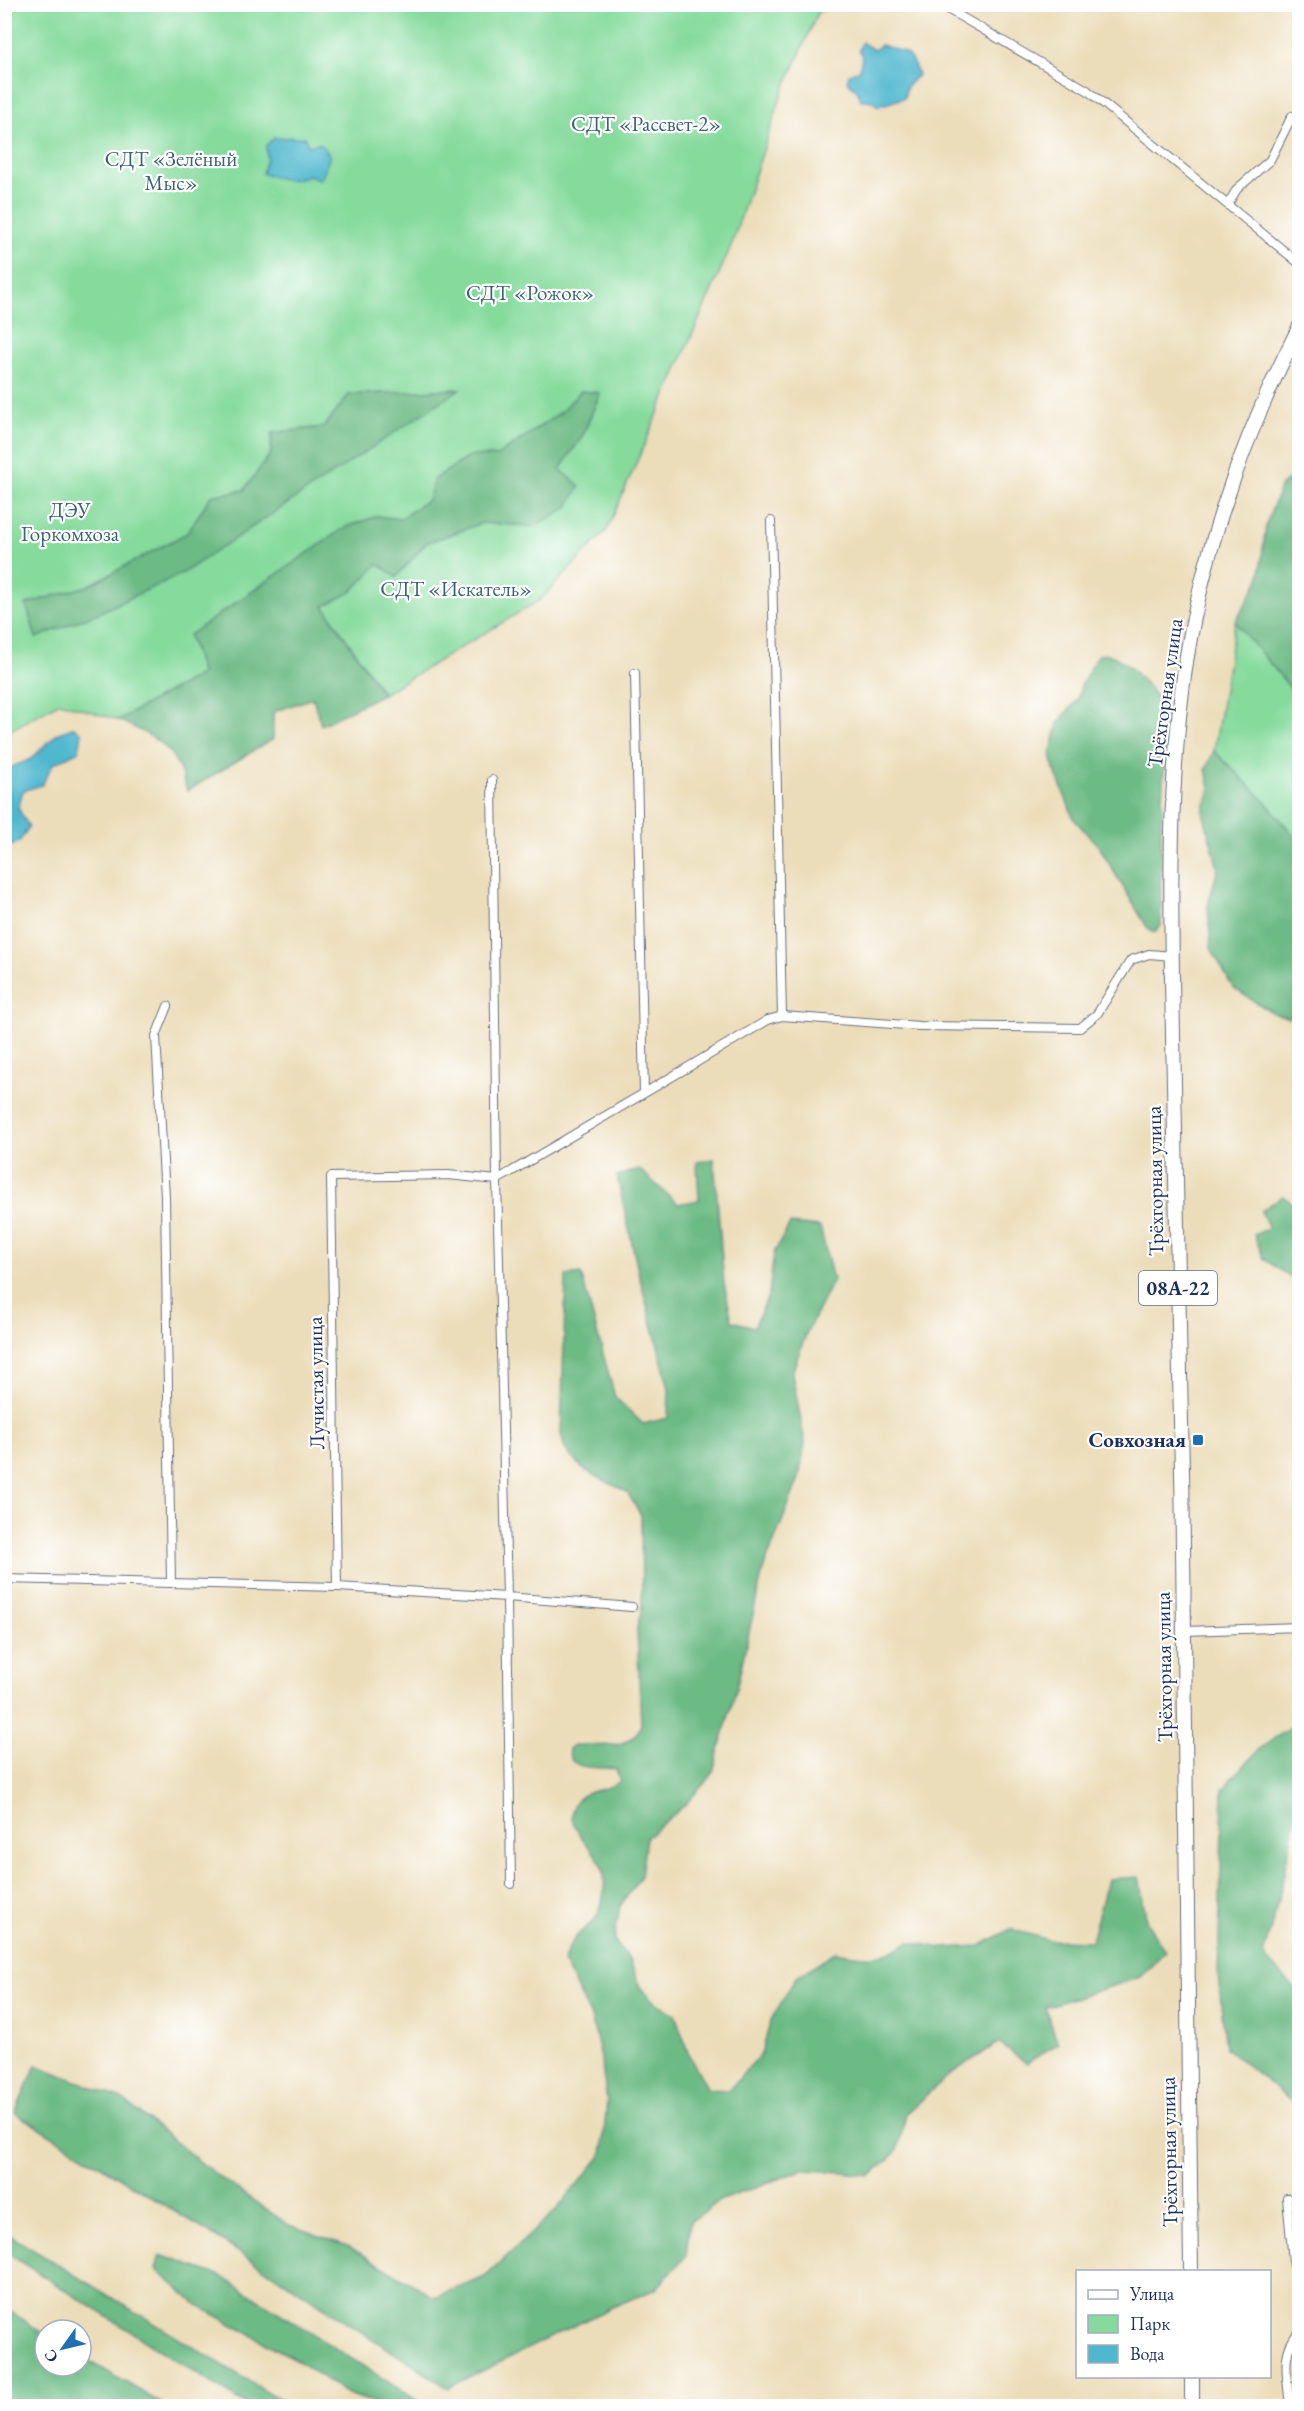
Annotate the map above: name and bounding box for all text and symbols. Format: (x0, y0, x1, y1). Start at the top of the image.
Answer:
park label: СДТ «Рассвет-2» (571, 110, 721, 137)
park label: СДТ «Зелёный Мыс» (105, 145, 237, 196)
park label: СДТ «Рожок» (466, 279, 594, 306)
park label: ДЭУ Горкомхоза (21, 496, 120, 547)
park label: СДТ «Искатель» (380, 575, 532, 602)
street label: Трёхгорная улица (1141, 616, 1188, 769)
street label: Трёхгорная улица (1140, 1105, 1169, 1256)
road number: 08А-22 (1139, 1271, 1217, 1305)
street label: Лучистая улица (301, 1316, 330, 1450)
place label: Совхозная (1088, 1426, 1186, 1453)
marker: Совхозная (1191, 1433, 1205, 1447)
street label: Трёхгорная улица (1149, 1591, 1178, 1742)
street label: Трёхгорная улица (1154, 2076, 1183, 2227)
legend (1076, 2270, 1271, 2378)
text: Улица (1129, 2282, 1175, 2305)
text: Парк (1130, 2312, 1170, 2335)
north arrow (33, 2318, 93, 2378)
text: Вода (1130, 2342, 1165, 2365)
text: С (39, 2346, 63, 2367)

